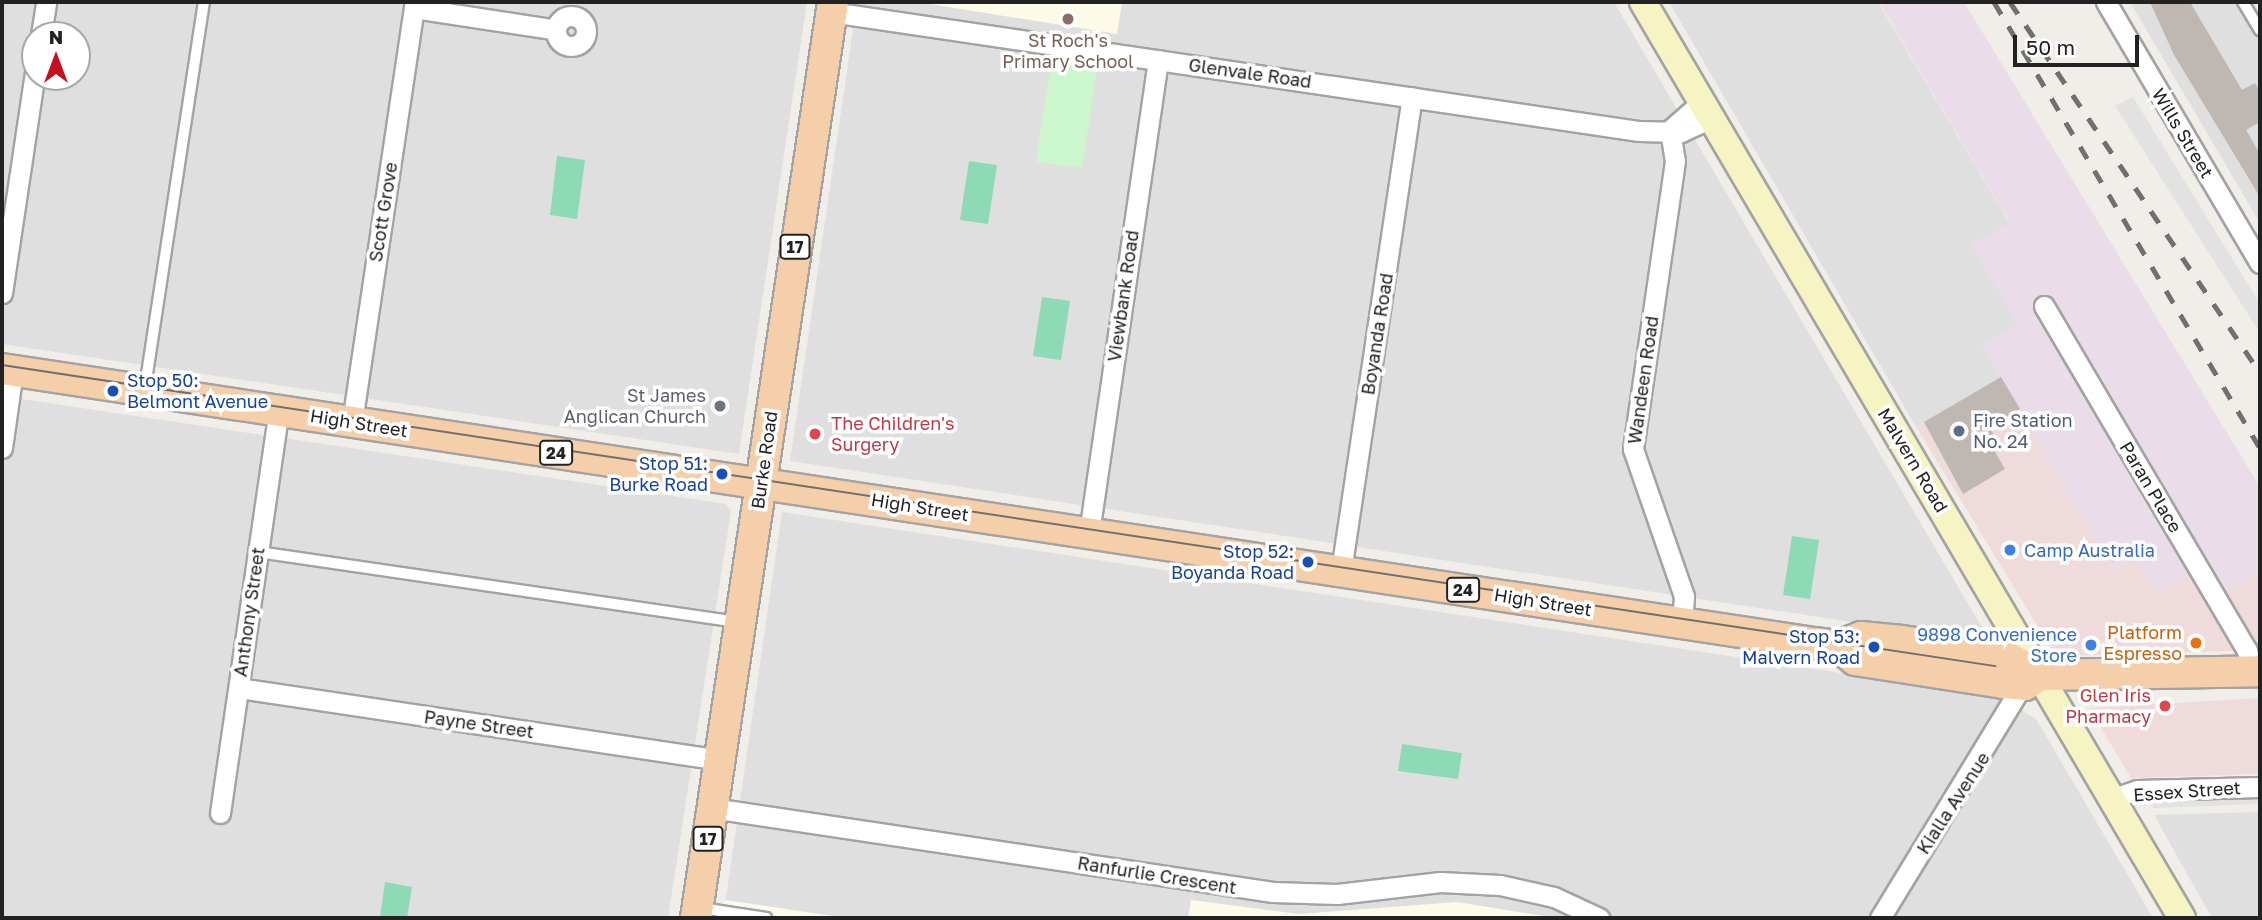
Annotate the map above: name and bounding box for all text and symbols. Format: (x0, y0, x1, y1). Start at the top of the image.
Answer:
marker: St Roch's Primary School (1060, 11, 1076, 27)
north arrow (21, 21, 91, 91)
scale bar (2017, 21, 2143, 65)
text: N (49, 25, 63, 48)
place label: St Roch's Primary School (1002, 30, 1134, 72)
text: 50 m (2026, 34, 2075, 60)
street label: Glenvale Road (1187, 54, 1313, 92)
street label: Wills Street (2148, 84, 2218, 182)
street label: Scott Grove (364, 160, 402, 264)
street label: Viewbank Road (1103, 229, 1143, 363)
road number: 17 (779, 234, 811, 260)
street label: Boyanda Road (1357, 272, 1397, 396)
street label: Wandeen Road (1623, 314, 1663, 446)
place label: Stop 50: Belmont Avenue (127, 370, 268, 412)
marker: Stop 50: Belmont Avenue (105, 383, 121, 399)
place label: St James Anglican Church (564, 385, 706, 428)
marker: St James Anglican Church (712, 398, 728, 414)
street label: Malvern Road (1873, 404, 1953, 516)
street label: High Street (309, 405, 409, 441)
street label: Burke Road (746, 410, 782, 510)
place label: Fire Station No. 24 (1973, 410, 2073, 452)
place label: The Children's Surgery (831, 413, 955, 456)
marker: Fire Station No. 24 (1951, 423, 1967, 439)
marker: The Children's Surgery (805, 424, 825, 444)
street label: Paran Place (2115, 438, 2187, 536)
road number: 24 (538, 440, 574, 466)
place label: Stop 51: Burke Road (609, 453, 708, 496)
marker: Stop 51: Burke Road (714, 466, 730, 482)
street label: High Street (870, 489, 970, 525)
place label: Camp Australia (2024, 539, 2155, 561)
place label: Stop 52: Boyanda Road (1171, 541, 1294, 584)
marker: Camp Australia (2002, 542, 2018, 558)
street label: Anthony Street (229, 546, 269, 678)
marker: Stop 52: Boyanda Road (1300, 554, 1316, 570)
road number: 24 (1446, 578, 1480, 603)
street label: High Street (1493, 584, 1593, 620)
place label: Platform Espresso (2103, 622, 2182, 664)
place label: 9898 Convenience Store (1917, 624, 2077, 666)
place label: Stop 53: Malvern Road (1742, 626, 1860, 668)
marker: Platform Espresso (2188, 635, 2204, 651)
marker: 9898 Convenience Store (2083, 637, 2099, 653)
marker: Stop 53: Malvern Road (1866, 639, 1882, 655)
place label: Glen Iris Pharmacy (2065, 685, 2151, 728)
marker: Glen Iris Pharmacy (2157, 698, 2173, 714)
street label: Payne Street (423, 706, 535, 742)
street label: Kialla Avenue (1912, 748, 1994, 858)
street label: Essex Street (2132, 776, 2242, 806)
road number: 17 (692, 826, 724, 852)
street label: Ranfurlie Crescent (1076, 852, 1238, 898)

